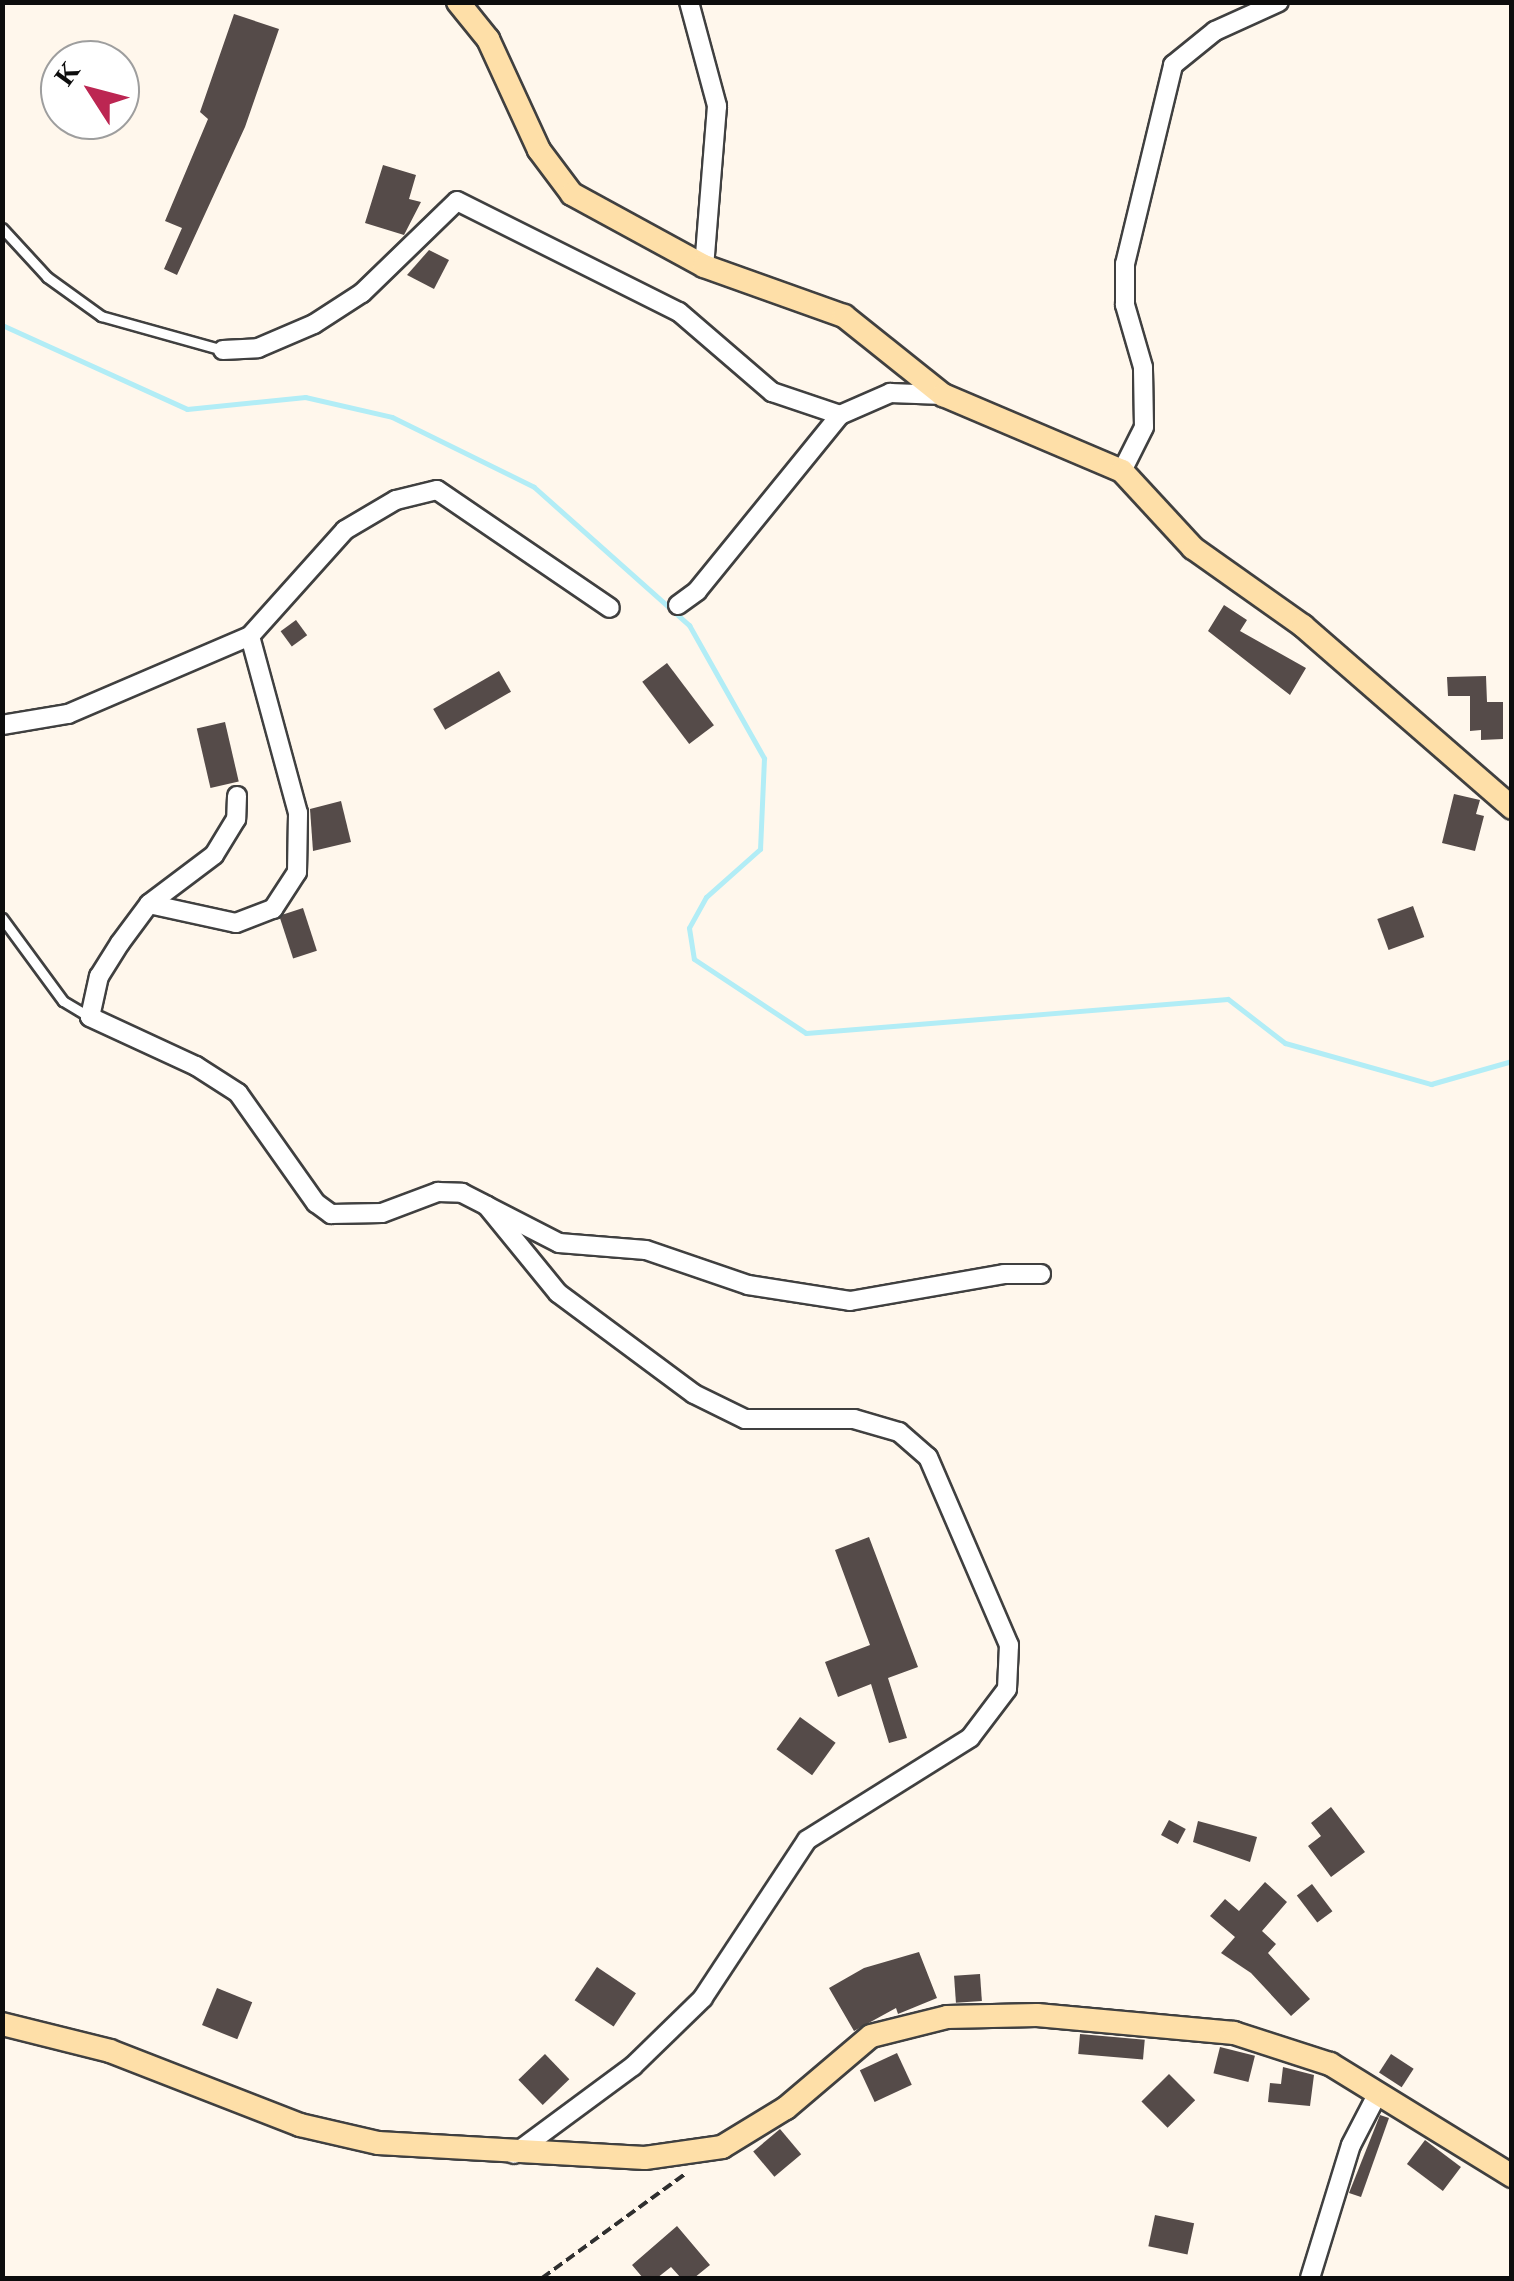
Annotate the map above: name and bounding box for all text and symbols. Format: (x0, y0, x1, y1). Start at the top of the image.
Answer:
north arrow (40, 40, 140, 140)
text: K (48, 55, 86, 91)

